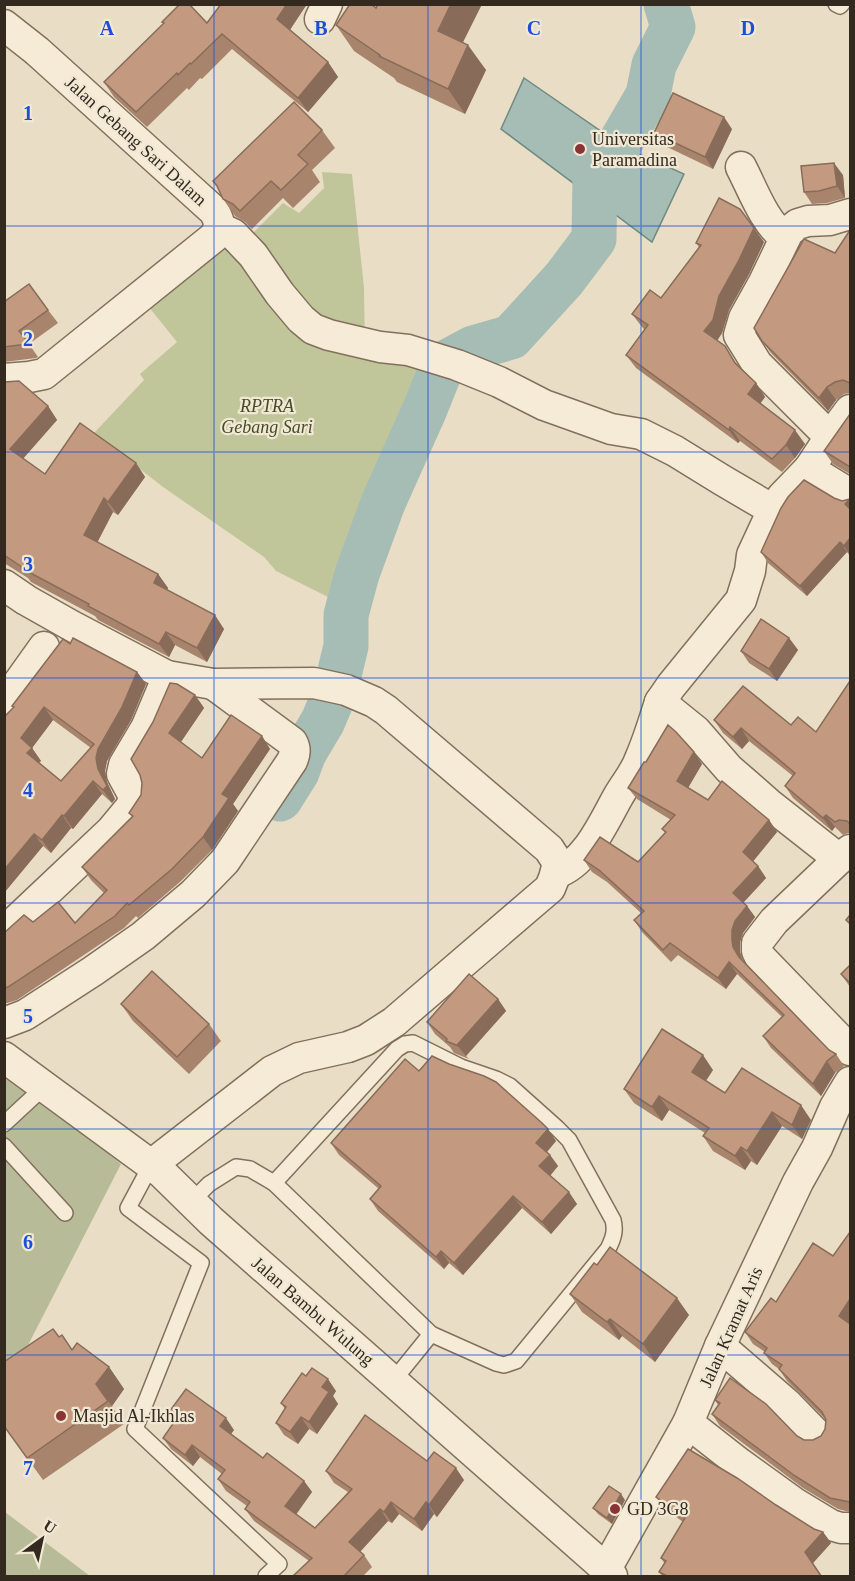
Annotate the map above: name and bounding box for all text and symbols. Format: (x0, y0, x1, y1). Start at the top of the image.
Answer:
text: A (100, 17, 115, 39)
text: B (314, 17, 328, 39)
text: C (527, 17, 541, 39)
text: D (741, 17, 755, 39)
street label: Jalan Gebang Sari Dalam (61, 72, 211, 210)
text: 1 (23, 102, 33, 124)
place label: Universitas Paramadina (592, 129, 677, 170)
marker: Universitas Paramadina (573, 142, 587, 156)
text: 2 (23, 328, 33, 350)
park label: RPTRA Gebang Sari (221, 396, 313, 437)
text: 3 (23, 553, 33, 575)
text: 4 (23, 779, 33, 801)
text: 5 (23, 1005, 33, 1027)
text: 6 (23, 1231, 33, 1253)
street label: Jalan Bambu Wulung (248, 1253, 378, 1369)
street label: Jalan Kramat Aris (695, 1264, 767, 1390)
place label: Masjid Al-Ikhlas (73, 1406, 195, 1426)
marker: Masjid Al-Ikhlas (54, 1409, 68, 1423)
text: 7 (23, 1457, 33, 1479)
place label: GD 3G8 (627, 1499, 689, 1519)
marker: GD 3G8 (608, 1502, 622, 1516)
north arrow (12, 1509, 72, 1569)
text: U (40, 1517, 60, 1537)

